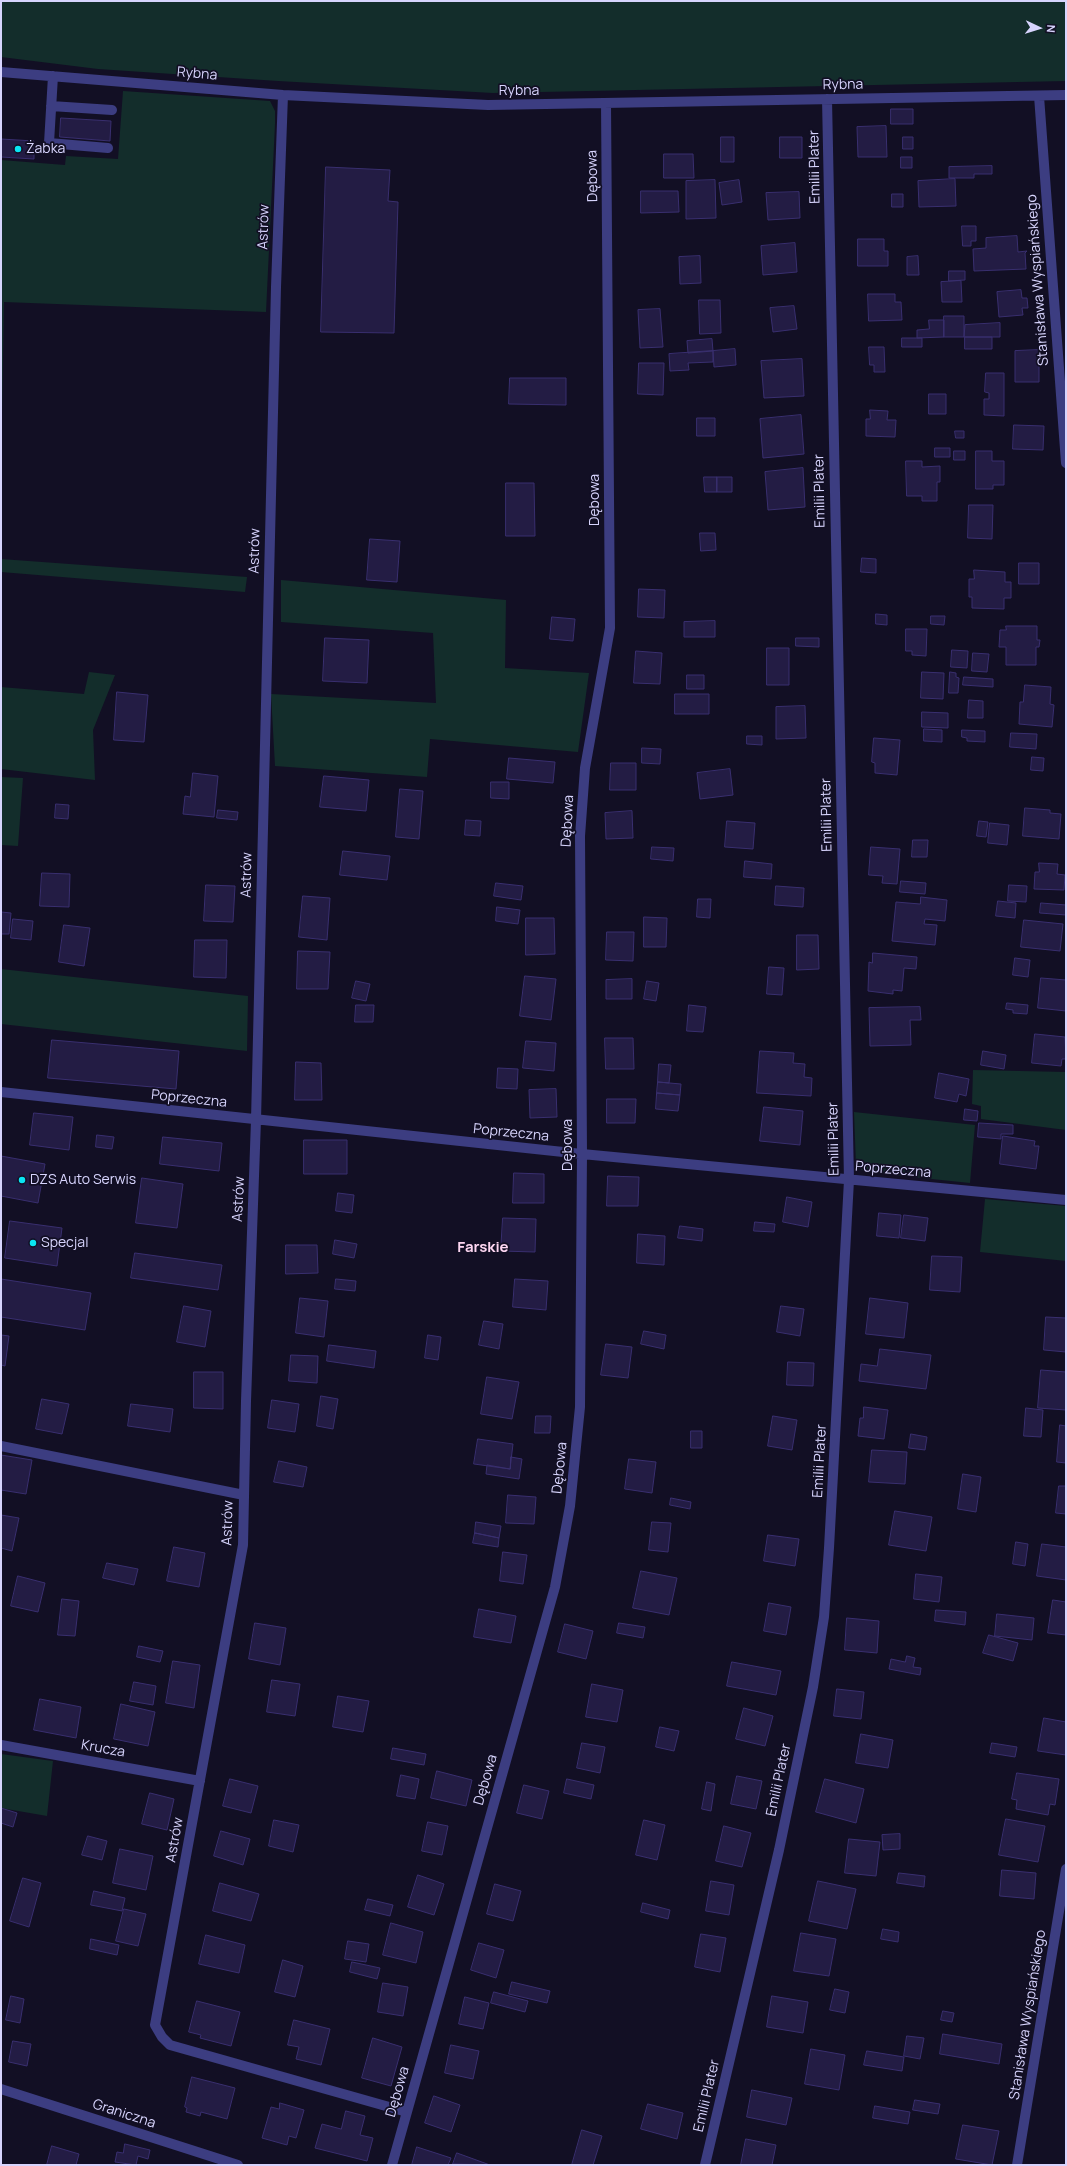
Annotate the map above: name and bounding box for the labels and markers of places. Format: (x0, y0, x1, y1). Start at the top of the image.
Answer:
place label: Żabka (26, 141, 65, 157)
marker: Żabka (13, 144, 23, 154)
place label: DZS Auto Serwis (30, 1172, 136, 1188)
marker: DZS Auto Serwis (17, 1175, 27, 1185)
place label: Specjal (41, 1235, 88, 1251)
marker: Specjal (28, 1238, 38, 1248)

